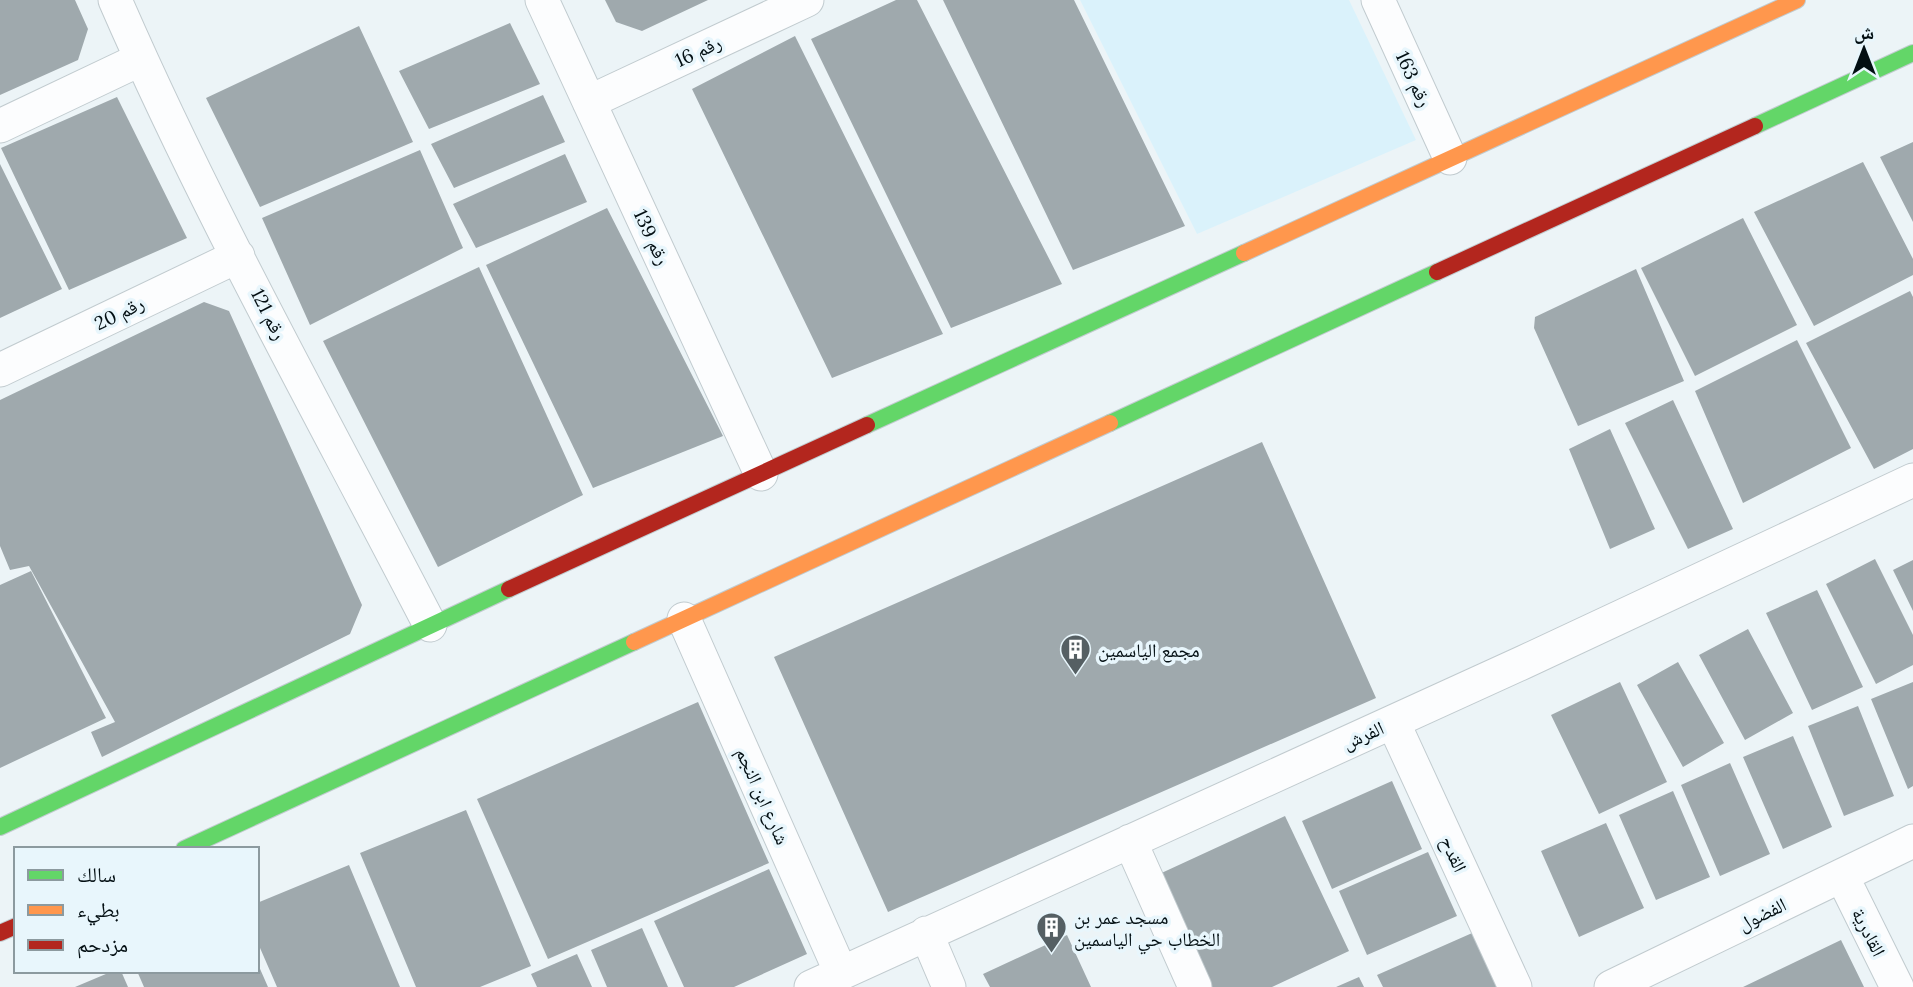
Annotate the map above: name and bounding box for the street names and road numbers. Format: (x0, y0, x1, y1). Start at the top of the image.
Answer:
street label: رقم 16 (671, 30, 725, 73)
street label: رقم 163 (1390, 47, 1437, 111)
street label: رقم 139 (628, 205, 675, 269)
street label: رقم 121 (245, 284, 292, 344)
street label: رقم 20 (90, 291, 148, 336)
street label: الفرش (1339, 715, 1387, 755)
street label: شارع ابن النجم (730, 744, 795, 849)
street label: القدح (1435, 832, 1473, 876)
street label: الفضول (1734, 892, 1790, 936)
street label: القادرية (1847, 904, 1891, 960)

